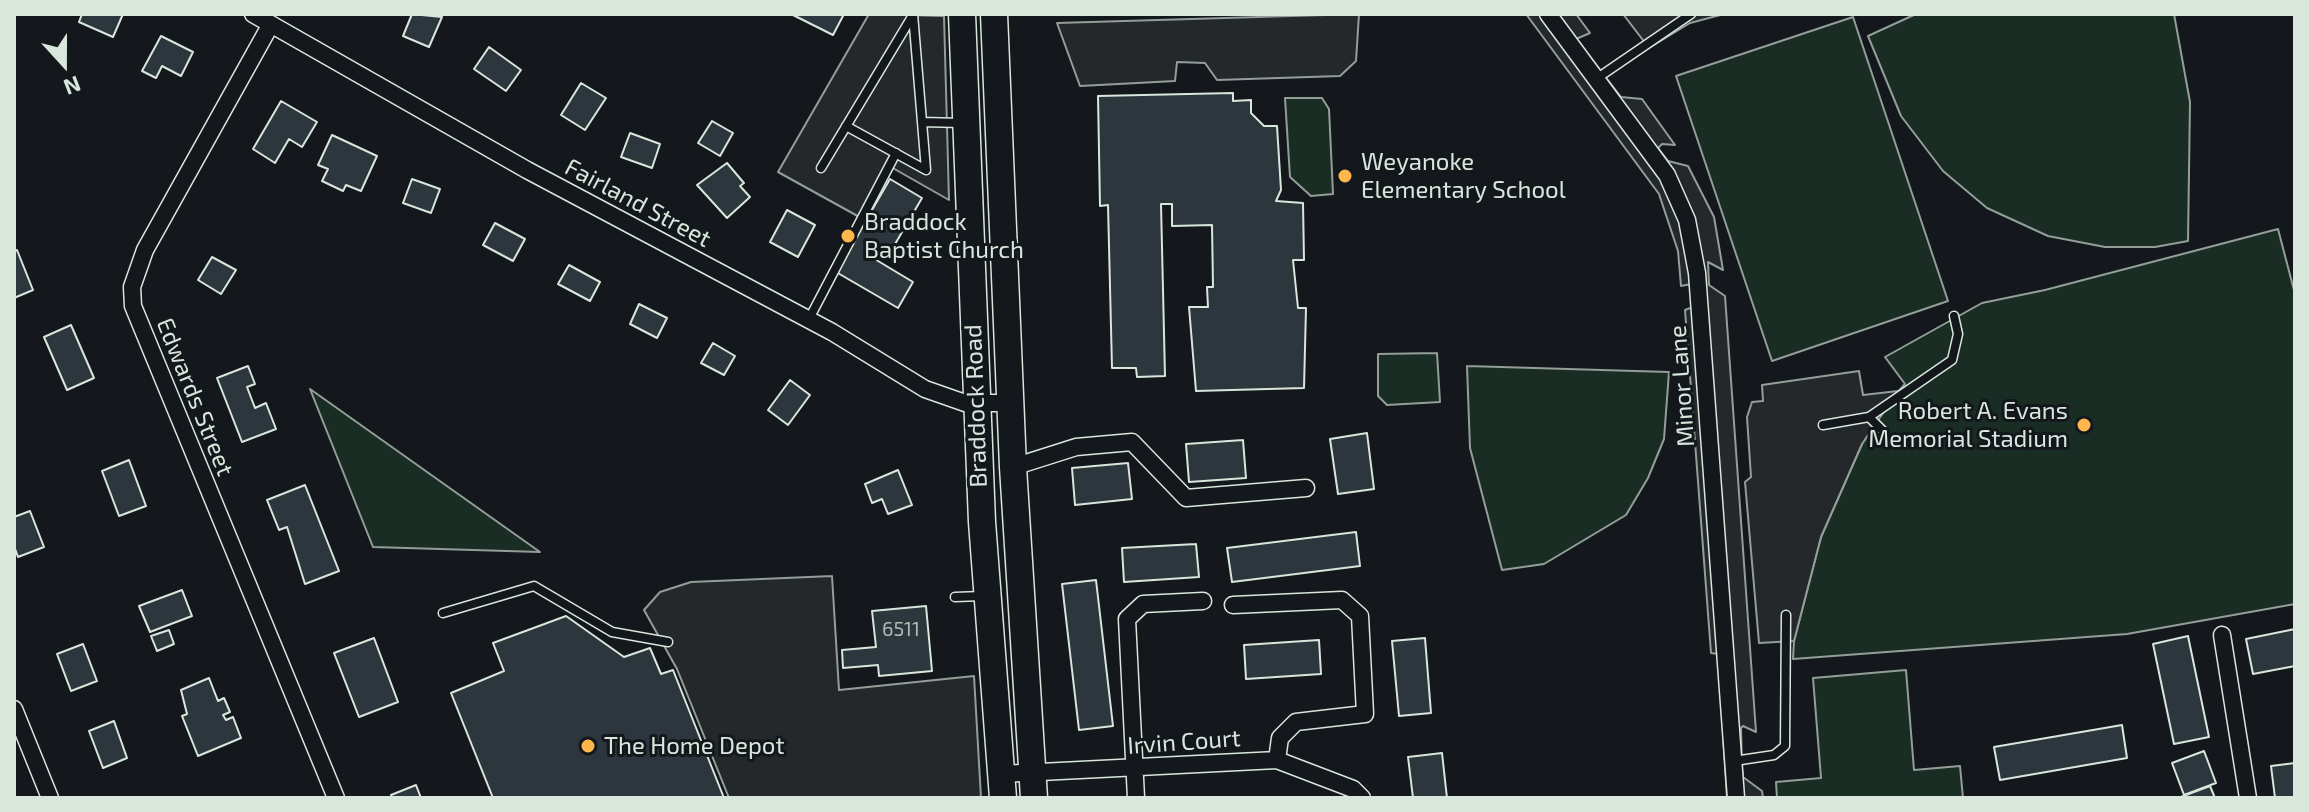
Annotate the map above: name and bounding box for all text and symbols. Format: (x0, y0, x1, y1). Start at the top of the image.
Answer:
north arrow (24, 24, 104, 104)
text: N (61, 71, 85, 101)
place label: Weyanoke Elementary School (1361, 148, 1566, 204)
street label: Fairland Street (560, 152, 716, 254)
marker: Weyanoke Elementary School (1336, 167, 1354, 185)
place label: Braddock Baptist Church (864, 208, 1024, 264)
marker: Braddock Baptist Church (839, 227, 857, 245)
street label: Edwards Street (150, 314, 240, 480)
street label: Braddock Road (959, 324, 993, 488)
street label: Minor Lane (1663, 324, 1701, 448)
place label: Robert A. Evans Memorial Stadium (1868, 397, 2068, 453)
marker: Robert A. Evans Memorial Stadium (2075, 416, 2093, 434)
house number: 6511 (882, 617, 920, 641)
street label: Irvin Court (1126, 724, 1242, 760)
place label: The Home Depot (604, 732, 785, 760)
marker: The Home Depot (579, 737, 597, 755)

